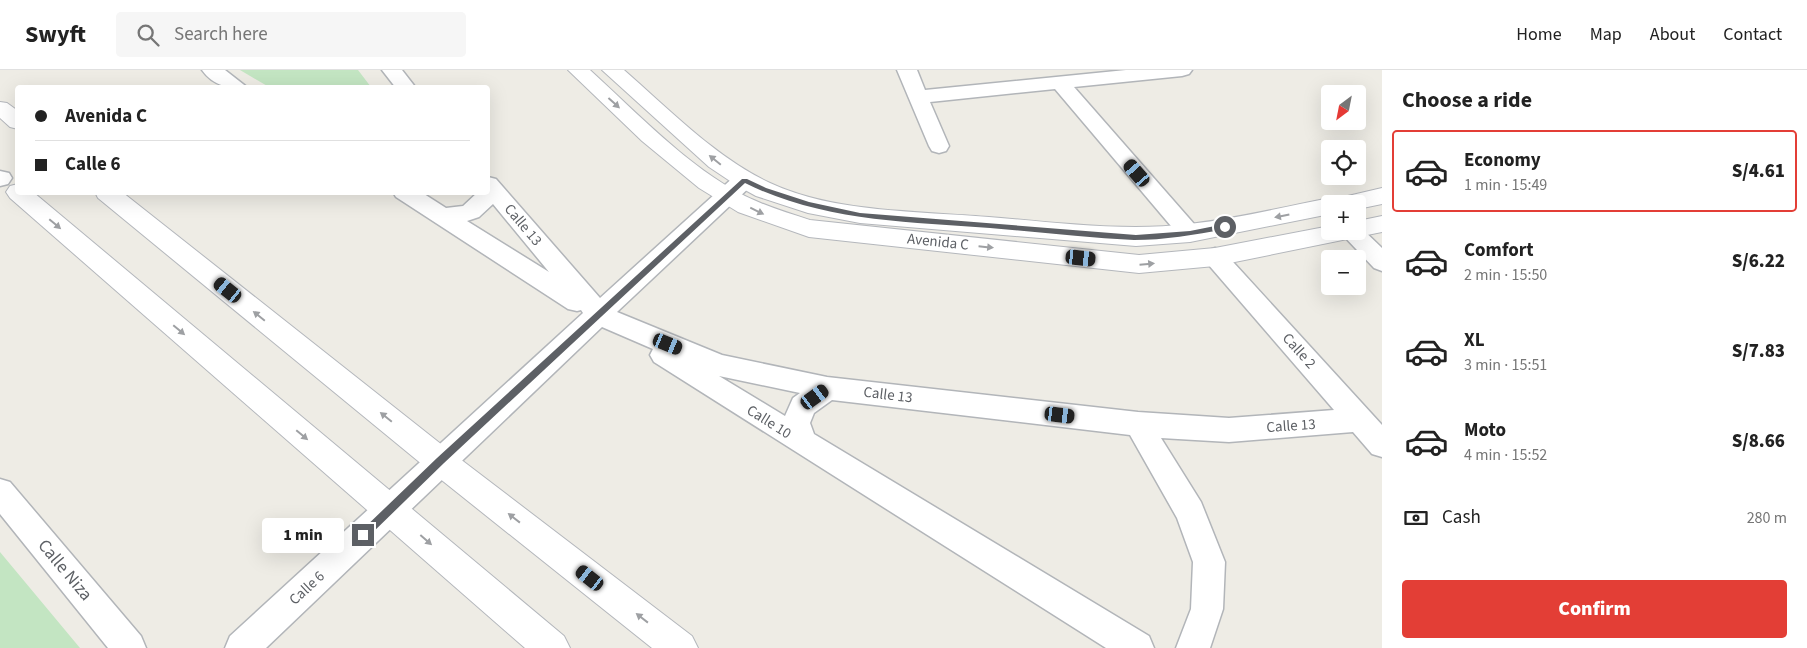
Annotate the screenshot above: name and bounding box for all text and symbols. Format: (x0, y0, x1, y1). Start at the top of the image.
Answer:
search box (116, 12, 466, 57)
text: Swyft (25, 17, 86, 52)
icon: search (134, 21, 162, 49)
text: Search here (174, 21, 268, 48)
text: Home (1516, 22, 1562, 47)
text: Map (1590, 22, 1622, 47)
text: About (1650, 22, 1695, 47)
text: Contact (1723, 22, 1782, 47)
text: Choose a ride (1402, 84, 1532, 116)
north arrow (1321, 85, 1366, 130)
map controls (1321, 85, 1366, 295)
one-way arrow (608, 97, 620, 109)
text: Avenida C (65, 103, 147, 130)
button: locate (1321, 140, 1366, 185)
text: Economy (1464, 147, 1541, 174)
icon: car (1404, 149, 1449, 194)
text: Calle 6 (65, 151, 121, 178)
one-way arrow (708, 154, 721, 165)
car (1121, 157, 1152, 189)
text: S/4.61 (1732, 158, 1785, 185)
text: 1 min · 15:49 (1464, 174, 1547, 196)
button: + (1321, 195, 1366, 240)
street label: Calle 13 (499, 199, 547, 251)
one-way arrow (750, 206, 765, 215)
one-way arrow (1274, 212, 1290, 220)
route start (1214, 216, 1236, 238)
one-way arrow (49, 218, 61, 229)
street label: Avenida C (906, 228, 970, 256)
text: Comfort (1464, 237, 1534, 264)
icon: car (1404, 239, 1449, 284)
one-way arrow (978, 244, 994, 252)
text: S/6.22 (1732, 248, 1785, 275)
car (1065, 249, 1096, 267)
button: − (1321, 250, 1366, 295)
one-way arrow (1140, 259, 1156, 267)
text: 2 min · 15:50 (1464, 264, 1547, 286)
car (211, 275, 244, 305)
one-way arrow (253, 310, 266, 321)
one-way arrow (172, 324, 185, 335)
text: XL (1464, 327, 1485, 354)
street label: Calle 2 (1277, 328, 1321, 374)
icon: car (1404, 329, 1449, 374)
car (651, 331, 684, 357)
text: S/7.83 (1732, 338, 1785, 365)
text: 3 min · 15:51 (1464, 354, 1547, 376)
car (798, 382, 831, 412)
street label: Calle 13 (862, 382, 914, 408)
street label: Calle 10 (743, 400, 795, 444)
car (1044, 406, 1075, 424)
one-way arrow (380, 412, 393, 423)
street label: Calle 13 (1266, 414, 1316, 438)
text: Moto (1464, 417, 1506, 444)
icon: car (1404, 419, 1449, 464)
text: S/8.66 (1732, 428, 1785, 455)
one-way arrow (296, 429, 308, 441)
text: 4 min · 15:52 (1464, 444, 1547, 466)
icon: cash (1402, 504, 1430, 532)
text: Cash (1442, 504, 1481, 531)
text: 280 m (1747, 507, 1787, 529)
one-way arrow (508, 512, 521, 523)
callout: 1 min (263, 518, 346, 552)
text: 1 min (283, 524, 323, 546)
route end (352, 524, 374, 546)
street label: Calle Niza (32, 534, 98, 606)
one-way arrow (419, 535, 432, 546)
car (573, 563, 606, 593)
street label: Calle 6 (285, 566, 329, 610)
button: Confirm (1402, 580, 1787, 638)
one-way arrow (635, 613, 649, 623)

